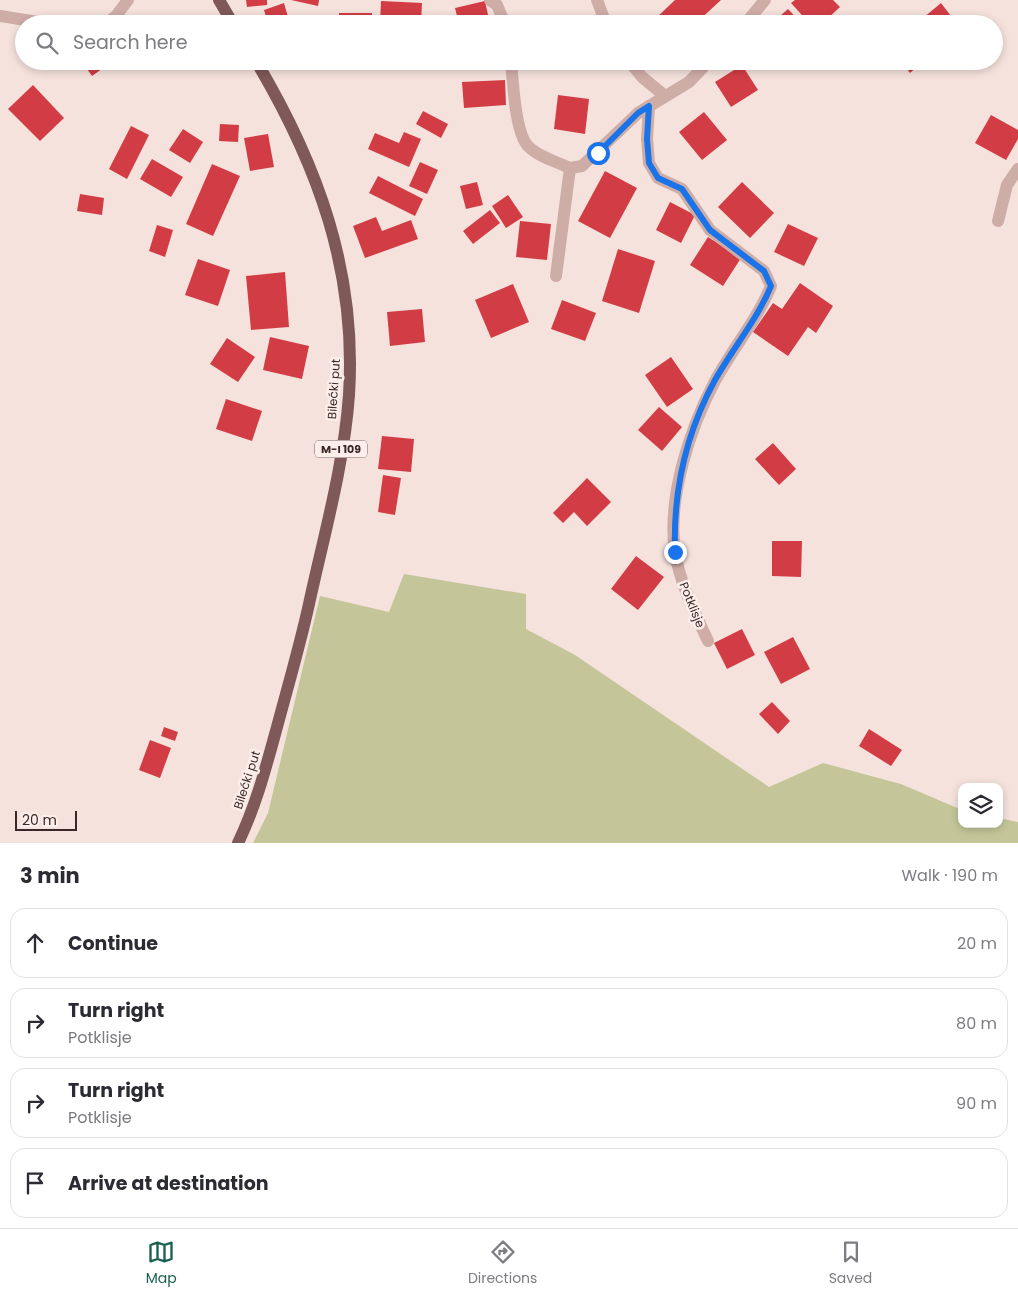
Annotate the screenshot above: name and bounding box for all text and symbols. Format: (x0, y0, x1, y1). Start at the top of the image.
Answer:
search box (15, 15, 1003, 70)
icon: search (33, 29, 61, 57)
text: Search here (73, 29, 187, 56)
route start (587, 142, 610, 165)
street label: Bilećki put (323, 358, 344, 420)
road number: M-I 109 (315, 440, 367, 458)
route end (664, 541, 687, 564)
street label: Potklisje (676, 579, 709, 630)
street label: Bilećki put (229, 748, 264, 811)
map controls (958, 783, 1003, 828)
button: layers (958, 783, 1003, 828)
scale bar (15, 808, 78, 831)
text: 20 m (22, 810, 57, 830)
text: 3 min (20, 861, 80, 890)
text: Walk · 190 m (901, 864, 998, 887)
icon: ahead (21, 929, 49, 957)
text: Continue (68, 930, 158, 957)
text: 20 m (957, 932, 997, 955)
text: Turn right (68, 997, 164, 1024)
icon: right (21, 1009, 49, 1037)
text: 80 m (956, 1012, 997, 1035)
text: Potklisje (68, 1026, 132, 1049)
text: Turn right (68, 1077, 164, 1104)
icon: right (21, 1089, 49, 1117)
text: 90 m (956, 1092, 997, 1115)
text: Potklisje (68, 1106, 132, 1129)
icon: arrive (21, 1169, 49, 1197)
text: Arrive at destination (68, 1170, 269, 1197)
tab: Map (146, 1238, 177, 1289)
tab: Directions (468, 1238, 537, 1289)
tab: Saved (829, 1238, 872, 1289)

